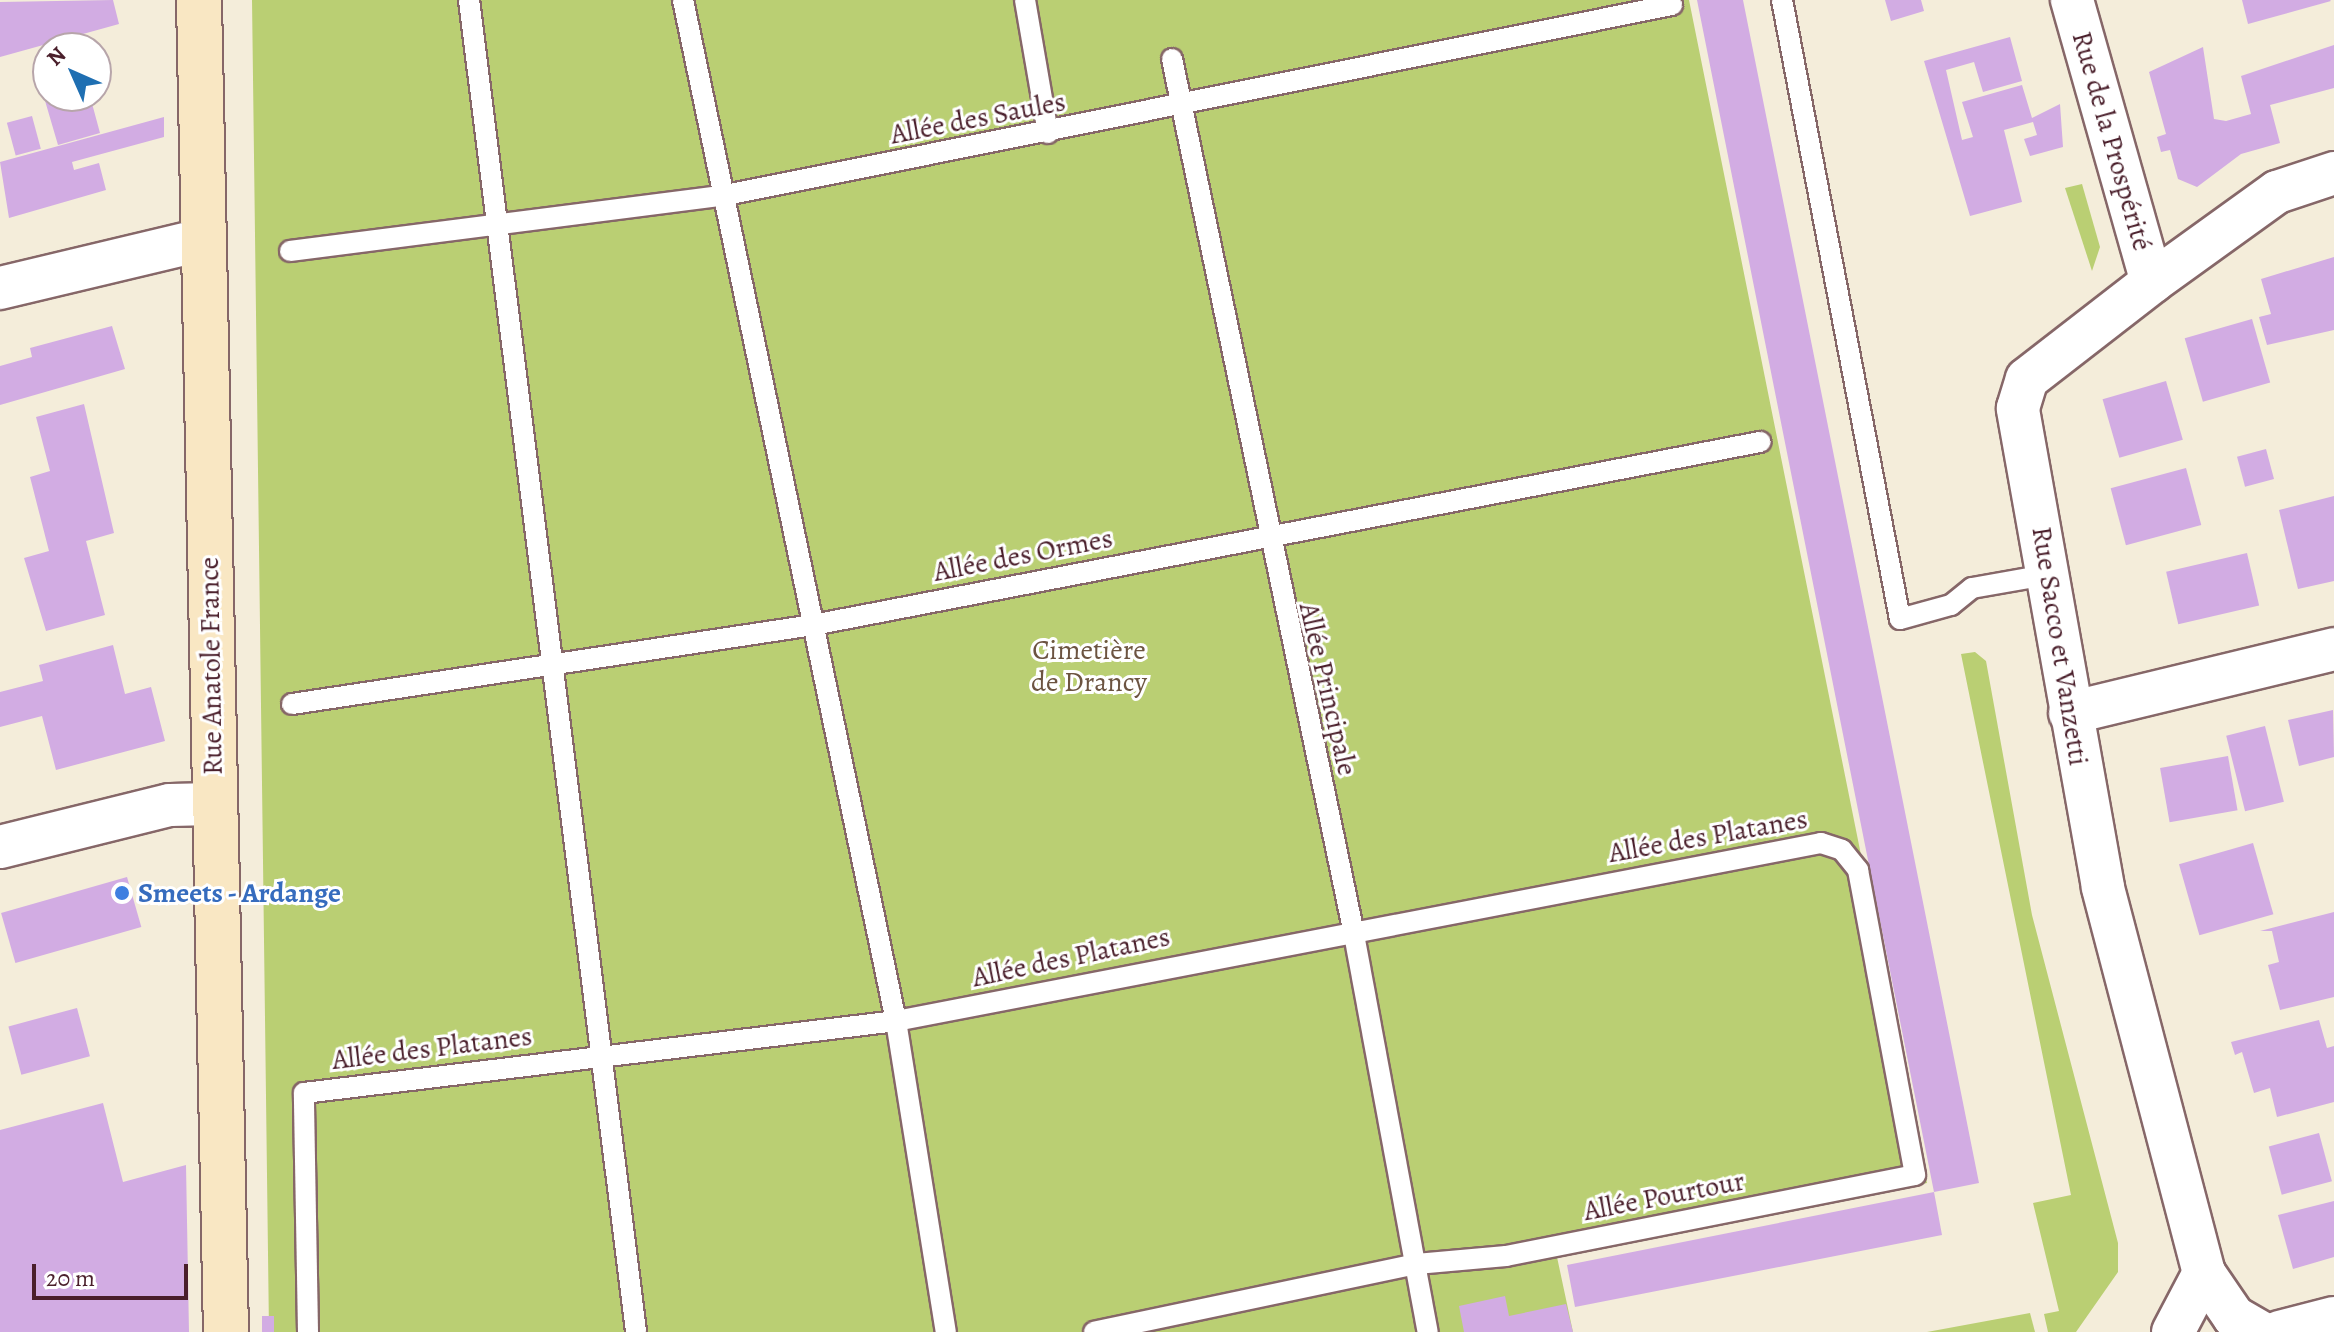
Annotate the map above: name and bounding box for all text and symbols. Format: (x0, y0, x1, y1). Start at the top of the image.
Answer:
street label: Rue de la Prospérité (2065, 27, 2159, 255)
north arrow (32, 32, 112, 112)
text: N (40, 40, 73, 73)
street label: Allée des Saules (888, 85, 1068, 151)
street label: Allée des Ormes (931, 521, 1115, 589)
street label: Rue Sacco et Vanzetti (2025, 524, 2095, 768)
street label: Rue Anatole France (192, 557, 230, 775)
street label: Allée Principale (1292, 599, 1364, 779)
park label: Cimetière de Drancy (1031, 633, 1147, 699)
street label: Allée des Platanes (1606, 802, 1810, 870)
place label: Smeets - Ardange (138, 876, 342, 910)
marker: Smeets - Ardange (113, 884, 131, 902)
street label: Allée des Platanes (969, 920, 1173, 994)
street label: Allée des Platanes (330, 1019, 534, 1077)
street label: Allée Pourtour (1581, 1164, 1747, 1228)
scale bar (36, 1248, 192, 1298)
text: 20 m (46, 1262, 95, 1294)

